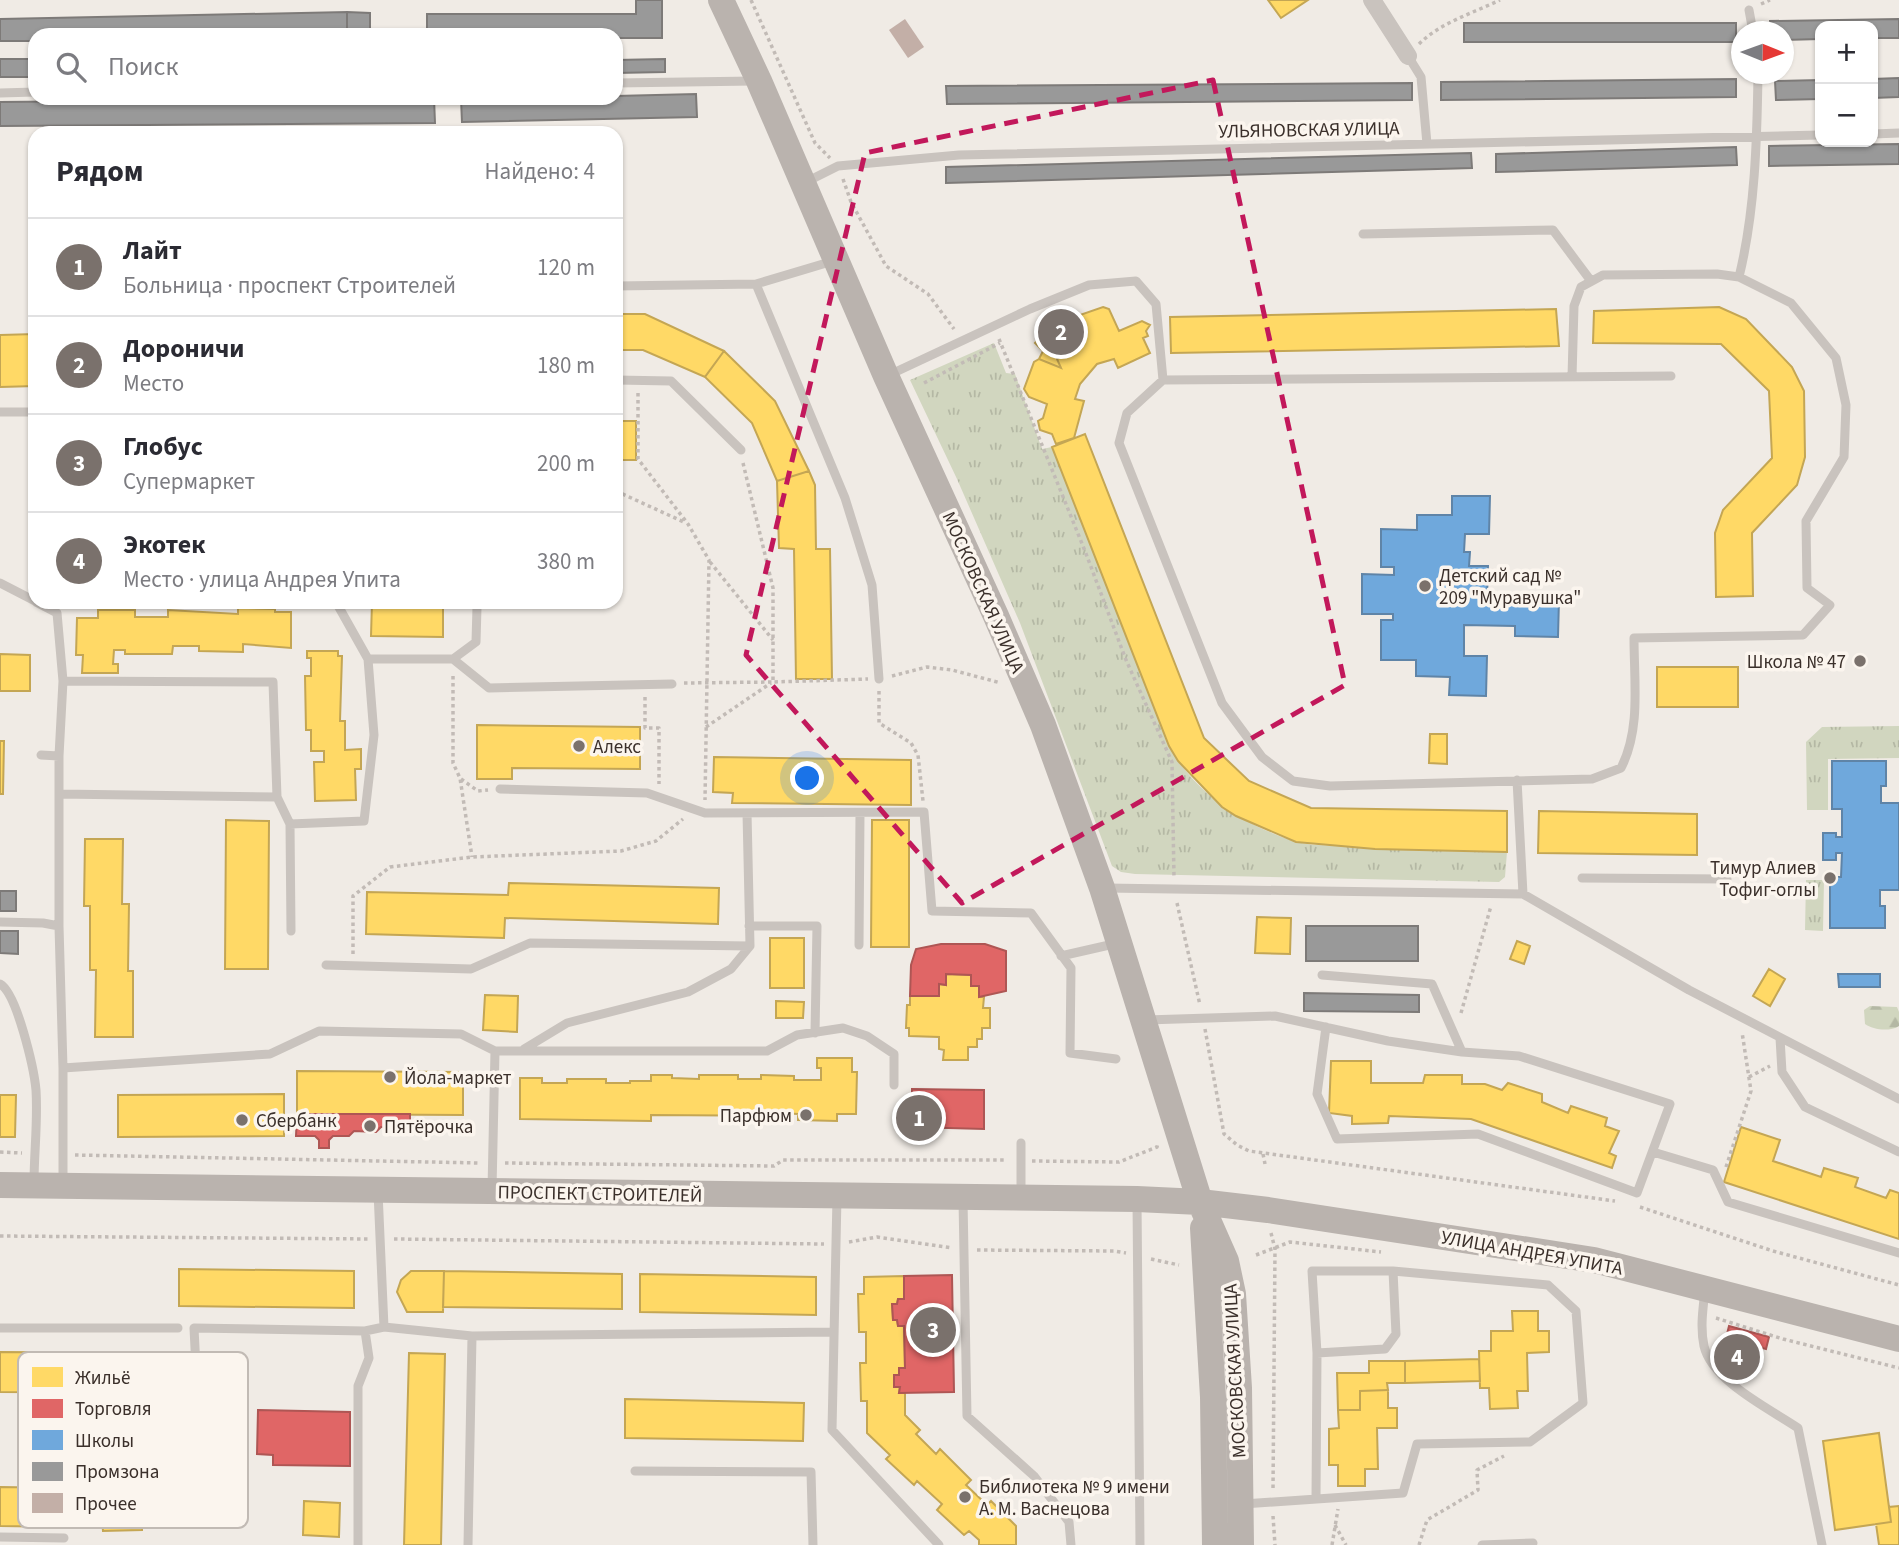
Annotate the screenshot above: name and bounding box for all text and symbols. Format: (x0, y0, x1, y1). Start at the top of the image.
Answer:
north arrow (1731, 21, 1794, 84)
map controls (1815, 21, 1878, 147)
button: + (1815, 21, 1878, 84)
search box (28, 28, 623, 105)
icon: search (52, 48, 90, 86)
text: Поиск (108, 48, 178, 85)
button: − (1815, 84, 1878, 147)
street label: УЛЬЯНОВСКАЯ УЛИЦА (1218, 115, 1400, 146)
text: Рядом (56, 150, 144, 193)
text: Найдено: 4 (485, 155, 595, 188)
text: Лайт (123, 232, 182, 269)
text: 1 (73, 251, 85, 284)
text: 120 m (537, 251, 595, 284)
text: Больница · проспект Строителей (123, 269, 456, 302)
pin: 2 (1038, 306, 1084, 358)
text: Дороничи (123, 330, 244, 367)
text: 2 (73, 349, 85, 382)
text: 180 m (537, 349, 595, 382)
text: Место (123, 367, 184, 400)
text: Глобус (123, 428, 203, 465)
text: 3 (73, 447, 85, 480)
text: 200 m (537, 447, 595, 480)
text: Супермаркет (123, 465, 255, 498)
street label: МОСКОВСКАЯ УЛИЦА (935, 507, 1031, 678)
text: Экотек (123, 526, 205, 563)
text: 4 (73, 545, 85, 578)
text: 380 m (537, 545, 595, 578)
text: Место · улица Андрея Упита (123, 563, 401, 596)
place label: Детский сад № 209 "Муравушка" (1439, 563, 1581, 612)
marker: Детский сад № 209 "Муравушка" (1417, 578, 1433, 594)
place label: Школа № 47 (1747, 649, 1846, 676)
marker: Школа № 47 (1852, 653, 1868, 669)
place label: Алекс (593, 734, 641, 761)
marker: Алекс (571, 738, 587, 754)
your location (790, 761, 824, 795)
place label: Тимур Алиев Тофиг-оглы (1710, 855, 1816, 904)
marker: Тимур Алиев Тофиг-оглы (1822, 870, 1838, 886)
place label: Йола-маркет (404, 1065, 512, 1092)
marker: Йола-маркет (382, 1069, 398, 1085)
pin: 1 (896, 1092, 942, 1144)
place label: Парфюм (720, 1103, 792, 1130)
marker: Парфюм (798, 1107, 814, 1123)
place label: Сбербанк (256, 1108, 337, 1135)
marker: Сбербанк (234, 1112, 250, 1128)
place label: Пятёрочка (384, 1114, 473, 1141)
marker: Пятёрочка (362, 1118, 378, 1134)
street label: ПРОСПЕКТ СТРОИТЕЛЕЙ (497, 1179, 703, 1210)
street label: УЛИЦА АНДРЕЯ УПИТА (1439, 1224, 1625, 1283)
street label: МОСКОВСКАЯ УЛИЦА (1217, 1282, 1254, 1459)
pin: 3 (910, 1304, 956, 1356)
pin: 4 (1714, 1331, 1760, 1383)
legend (18, 1352, 248, 1528)
text: Жильё (75, 1365, 130, 1392)
text: Торговля (75, 1396, 152, 1423)
text: Школы (75, 1428, 134, 1455)
text: Промзона (75, 1459, 159, 1486)
place label: Библиотека № 9 имени А. М. Васнецова (979, 1474, 1170, 1523)
marker: Библиотека № 9 имени А. М. Васнецова (957, 1489, 973, 1505)
text: Прочее (75, 1491, 137, 1518)

